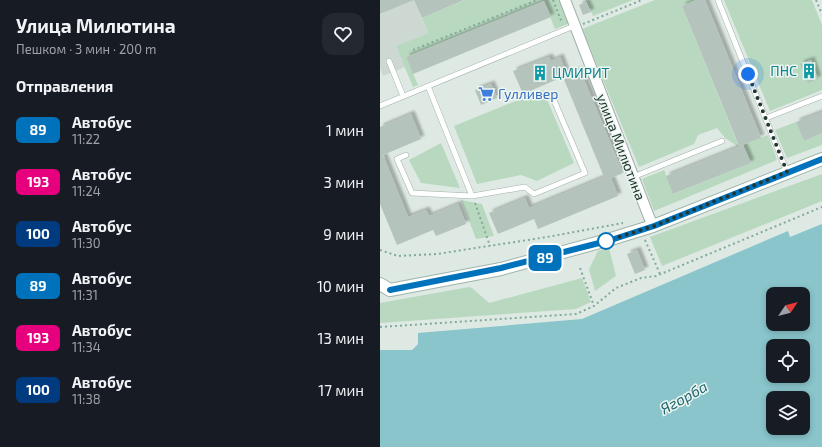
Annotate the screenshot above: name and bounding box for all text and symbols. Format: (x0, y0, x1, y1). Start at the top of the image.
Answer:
button: heart (322, 13, 364, 55)
text: Улица Милютина (16, 14, 176, 37)
text: Пешком · 3 мин · 200 m (16, 41, 156, 57)
place label: ПНС (770, 62, 797, 79)
building icon: ПНС (800, 62, 818, 80)
building icon: ЦМИРИТ (531, 64, 549, 82)
place label: ЦМИРИТ (552, 64, 610, 81)
your location (738, 64, 758, 84)
text: Отправления (16, 77, 113, 95)
supermarket icon: Гулливер (477, 85, 495, 103)
place label: Гулливер (498, 85, 558, 102)
street label: улица Милютина (593, 91, 650, 202)
text: Автобус (72, 113, 132, 131)
text: 89 (30, 121, 46, 138)
text: 1 мин (326, 121, 364, 139)
text: 11:22 (72, 131, 100, 147)
text: Автобус (72, 165, 132, 183)
text: 193 (27, 173, 49, 190)
text: 3 мин (324, 173, 364, 191)
text: 11:24 (72, 183, 101, 199)
text: Автобус (72, 217, 132, 235)
text: 100 (26, 225, 50, 242)
text: 9 мин (323, 225, 364, 243)
unlabelled marker (597, 232, 615, 250)
text: 11:30 (72, 235, 100, 251)
line badge: 89 (527, 245, 563, 271)
text: 89 (537, 249, 553, 266)
text: Автобус (72, 269, 132, 287)
text: 89 (30, 277, 46, 294)
text: 10 мин (317, 277, 364, 295)
text: 11:31 (72, 287, 98, 303)
north arrow (766, 287, 810, 331)
map controls (766, 287, 810, 435)
text: Автобус (72, 321, 132, 339)
text: 193 (27, 329, 49, 346)
text: 13 мин (318, 329, 364, 347)
text: 11:34 (72, 339, 101, 355)
button: locate (766, 339, 810, 383)
text: Автобус (72, 373, 132, 391)
water label: Ягорба (657, 377, 710, 417)
text: 100 (26, 381, 50, 398)
text: 17 мин (318, 381, 364, 399)
text: 11:38 (72, 391, 101, 407)
button: layers (766, 391, 810, 435)

